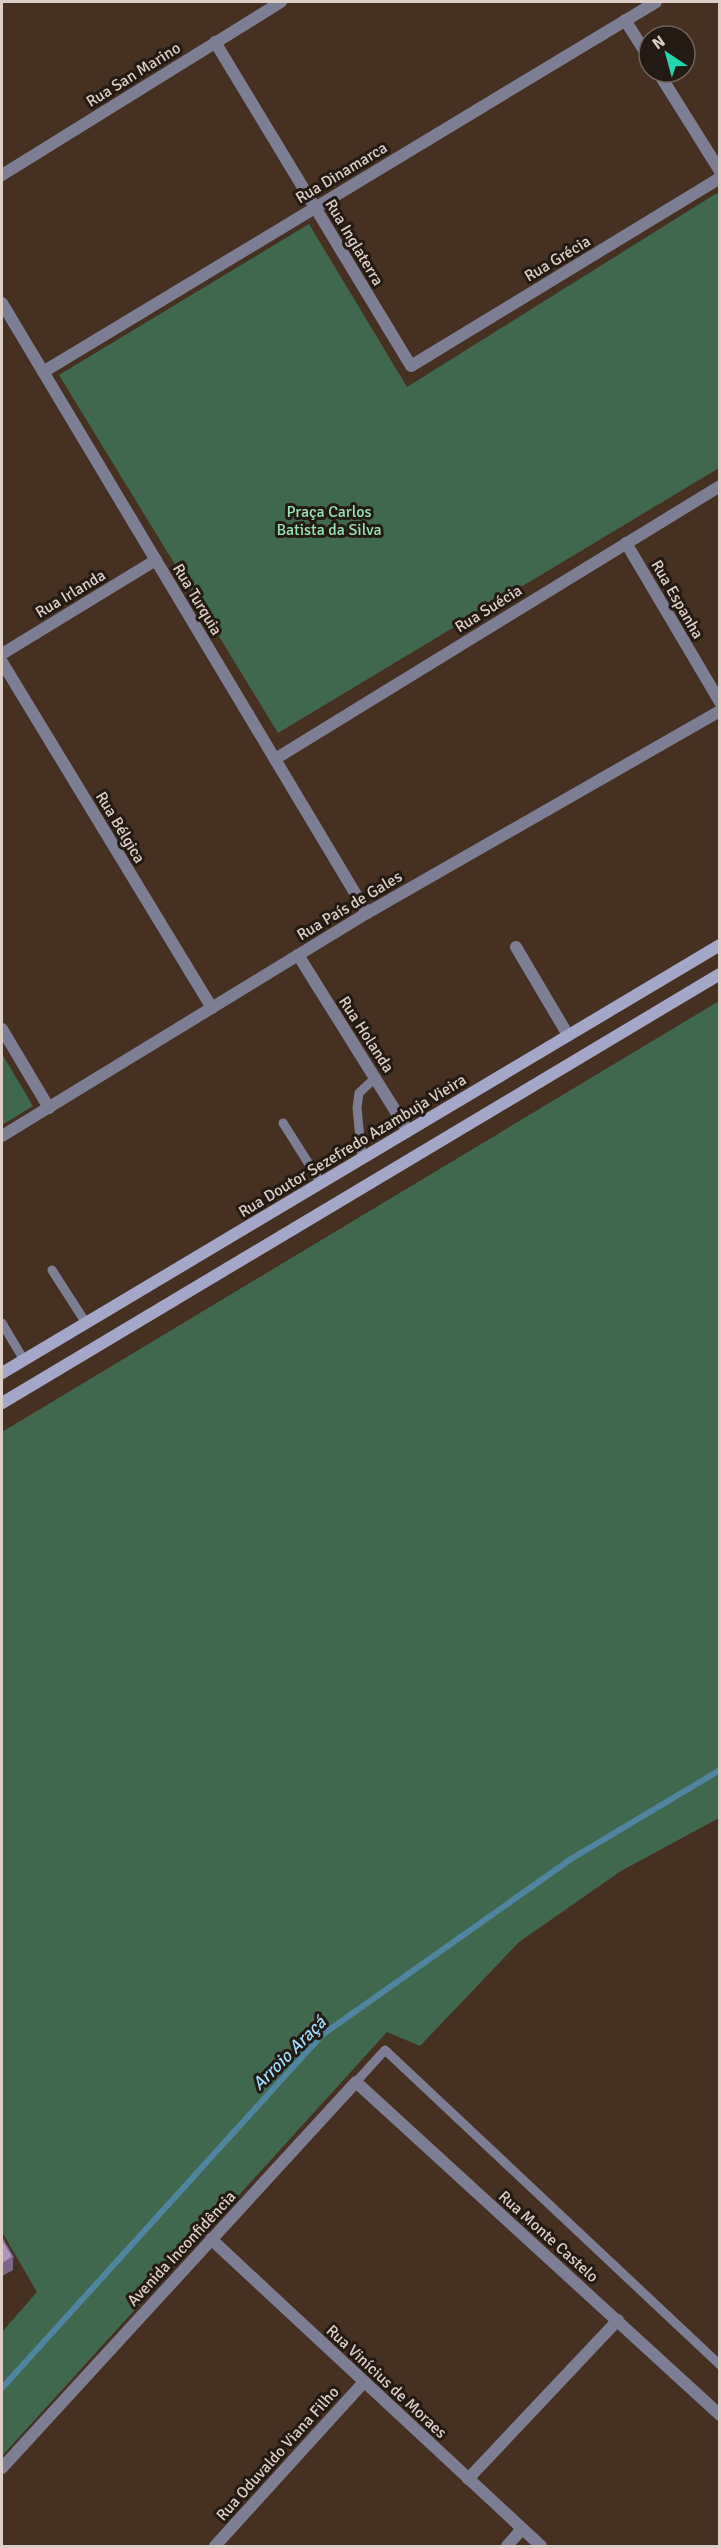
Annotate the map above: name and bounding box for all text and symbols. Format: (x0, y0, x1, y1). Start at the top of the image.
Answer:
north arrow (637, 24, 697, 84)
text: N (648, 31, 669, 54)
street label: Rua San Marino (83, 38, 184, 112)
street label: Rua Dinamarca (292, 138, 391, 208)
street label: Rua Inglaterra (320, 196, 388, 289)
street label: Rua Grécia (521, 231, 594, 286)
park label: Praça Carlos Batista da Silva (276, 502, 382, 540)
street label: Rua Espanha (647, 556, 708, 643)
street label: Rua Turquia (168, 560, 226, 639)
street label: Rua Irlanda (32, 565, 109, 623)
street label: Rua Suécia (451, 580, 526, 637)
street label: Rua Bélgica (91, 788, 149, 867)
street label: Rua País de Gales (293, 867, 406, 945)
street label: Rua Holanda (334, 993, 398, 1076)
street label: Rua Doutor Sezefredo Azambuja Vieira (235, 1070, 470, 1222)
water label: Arroio Araçá (247, 2011, 331, 2095)
street label: Avenida Inconfidência (123, 2187, 240, 2310)
street label: Rua Monte Castelo (494, 2187, 602, 2287)
street label: Rua Vinícius de Moraes (322, 2321, 451, 2443)
street label: Rua Oduvaldo Viana Filho (212, 2382, 343, 2525)

